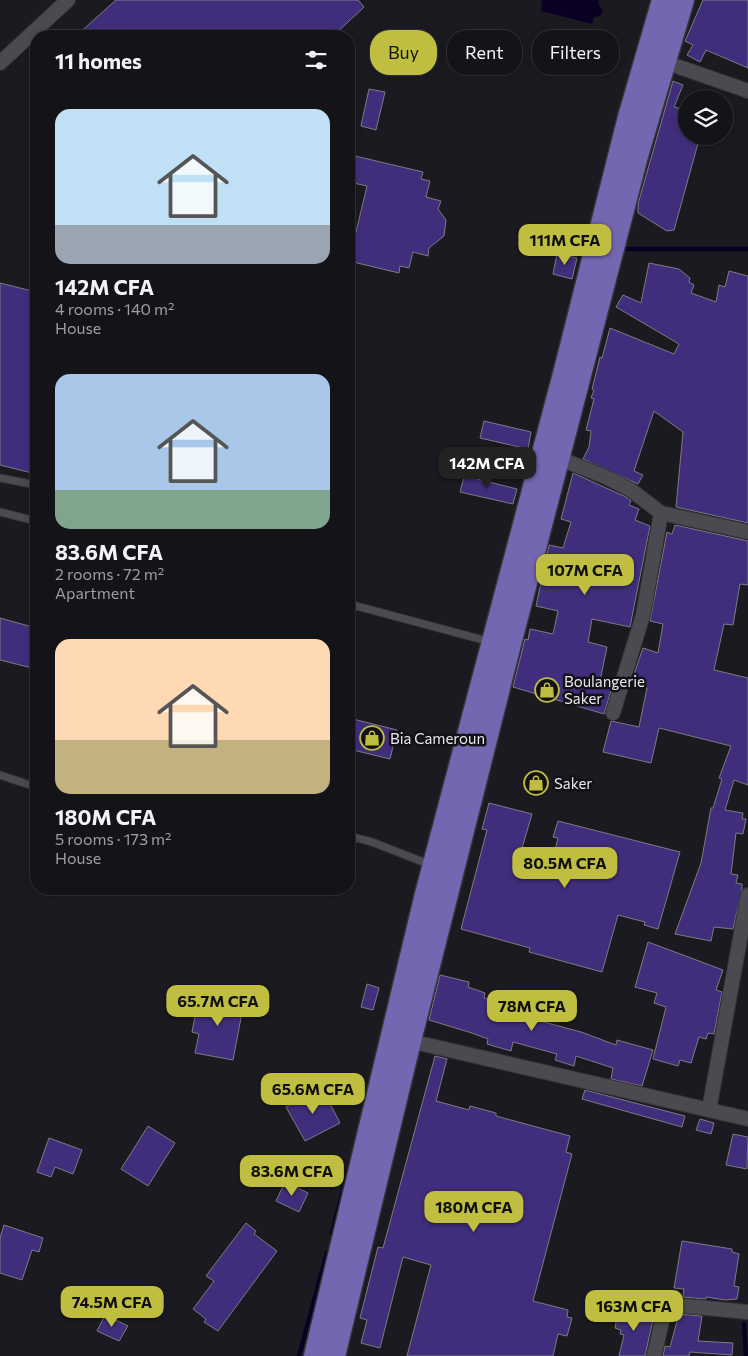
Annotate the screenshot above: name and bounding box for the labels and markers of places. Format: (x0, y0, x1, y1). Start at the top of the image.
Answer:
pin: 111M CFA (513, 224, 617, 266)
pin: 142M CFA (435, 446, 539, 489)
pin: 107M CFA (533, 554, 637, 596)
place label: Boulangerie Saker (564, 672, 645, 707)
shop icon: Boulangerie Saker (534, 677, 560, 703)
shop icon: Bia Cameroun (359, 725, 385, 751)
place label: Bia Cameroun (390, 729, 485, 747)
shop icon: Saker (523, 770, 549, 796)
place label: Saker (554, 774, 592, 792)
pin: 80.5M CFA (508, 846, 622, 889)
pin: 65.7M CFA (161, 984, 275, 1027)
pin: 78M CFA (486, 990, 578, 1032)
pin: 65.6M CFA (256, 1072, 370, 1115)
pin: 83.6M CFA (235, 1154, 349, 1197)
pin: 180M CFA (422, 1190, 526, 1233)
pin: 74.5M CFA (55, 1286, 169, 1328)
pin: 163M CFA (582, 1290, 686, 1332)

